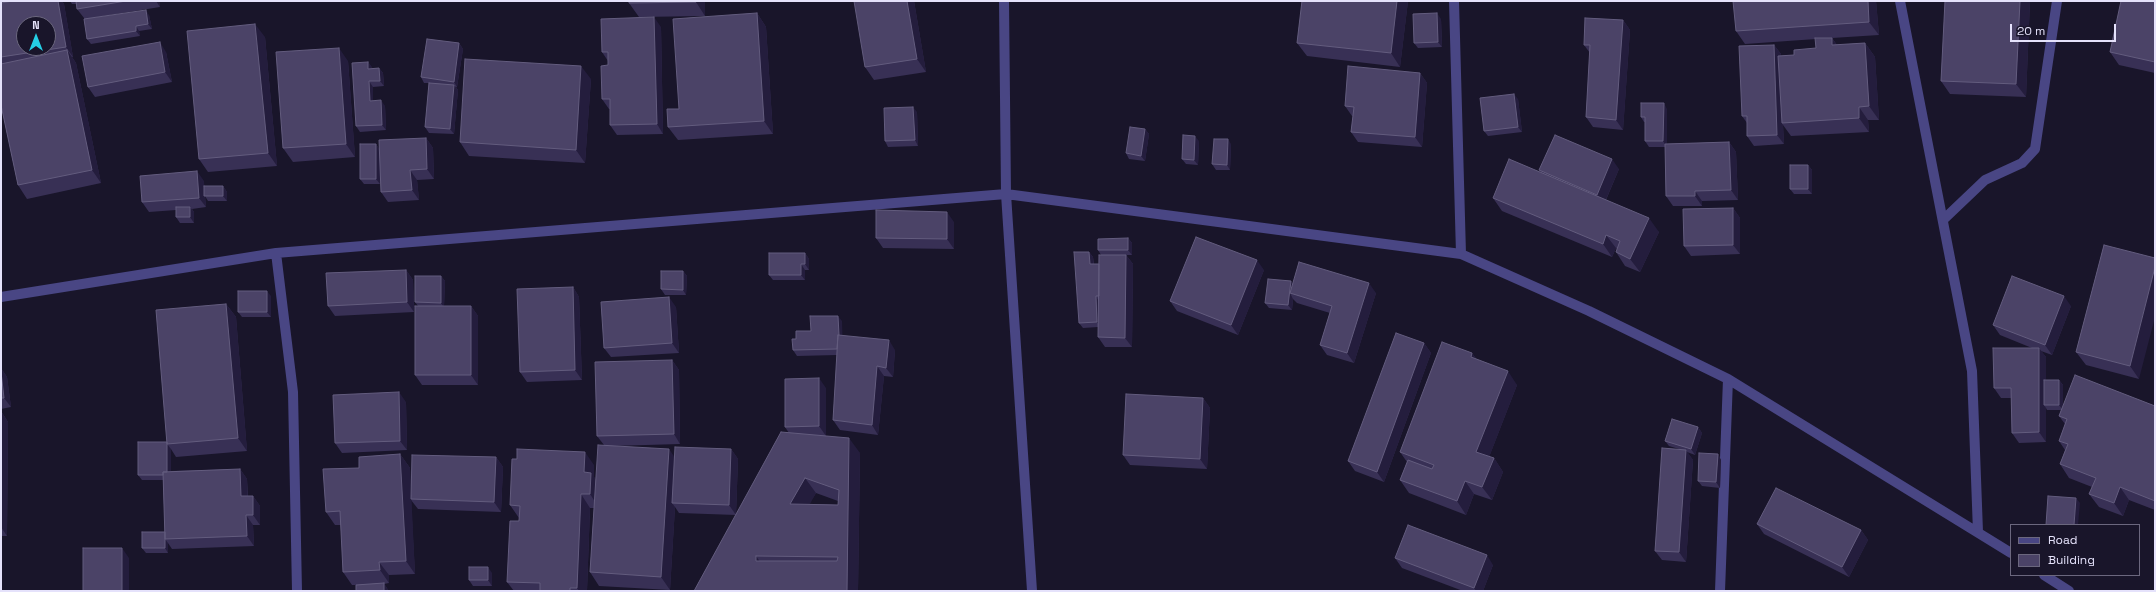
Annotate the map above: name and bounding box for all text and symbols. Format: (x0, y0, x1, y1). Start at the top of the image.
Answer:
north arrow (16, 16, 56, 56)
scale bar (2012, 16, 2118, 42)
text: N (32, 18, 40, 32)
text: 20 m (2017, 23, 2045, 39)
legend (2010, 524, 2140, 576)
text: Road (2048, 532, 2077, 548)
text: Building (2048, 552, 2095, 568)

